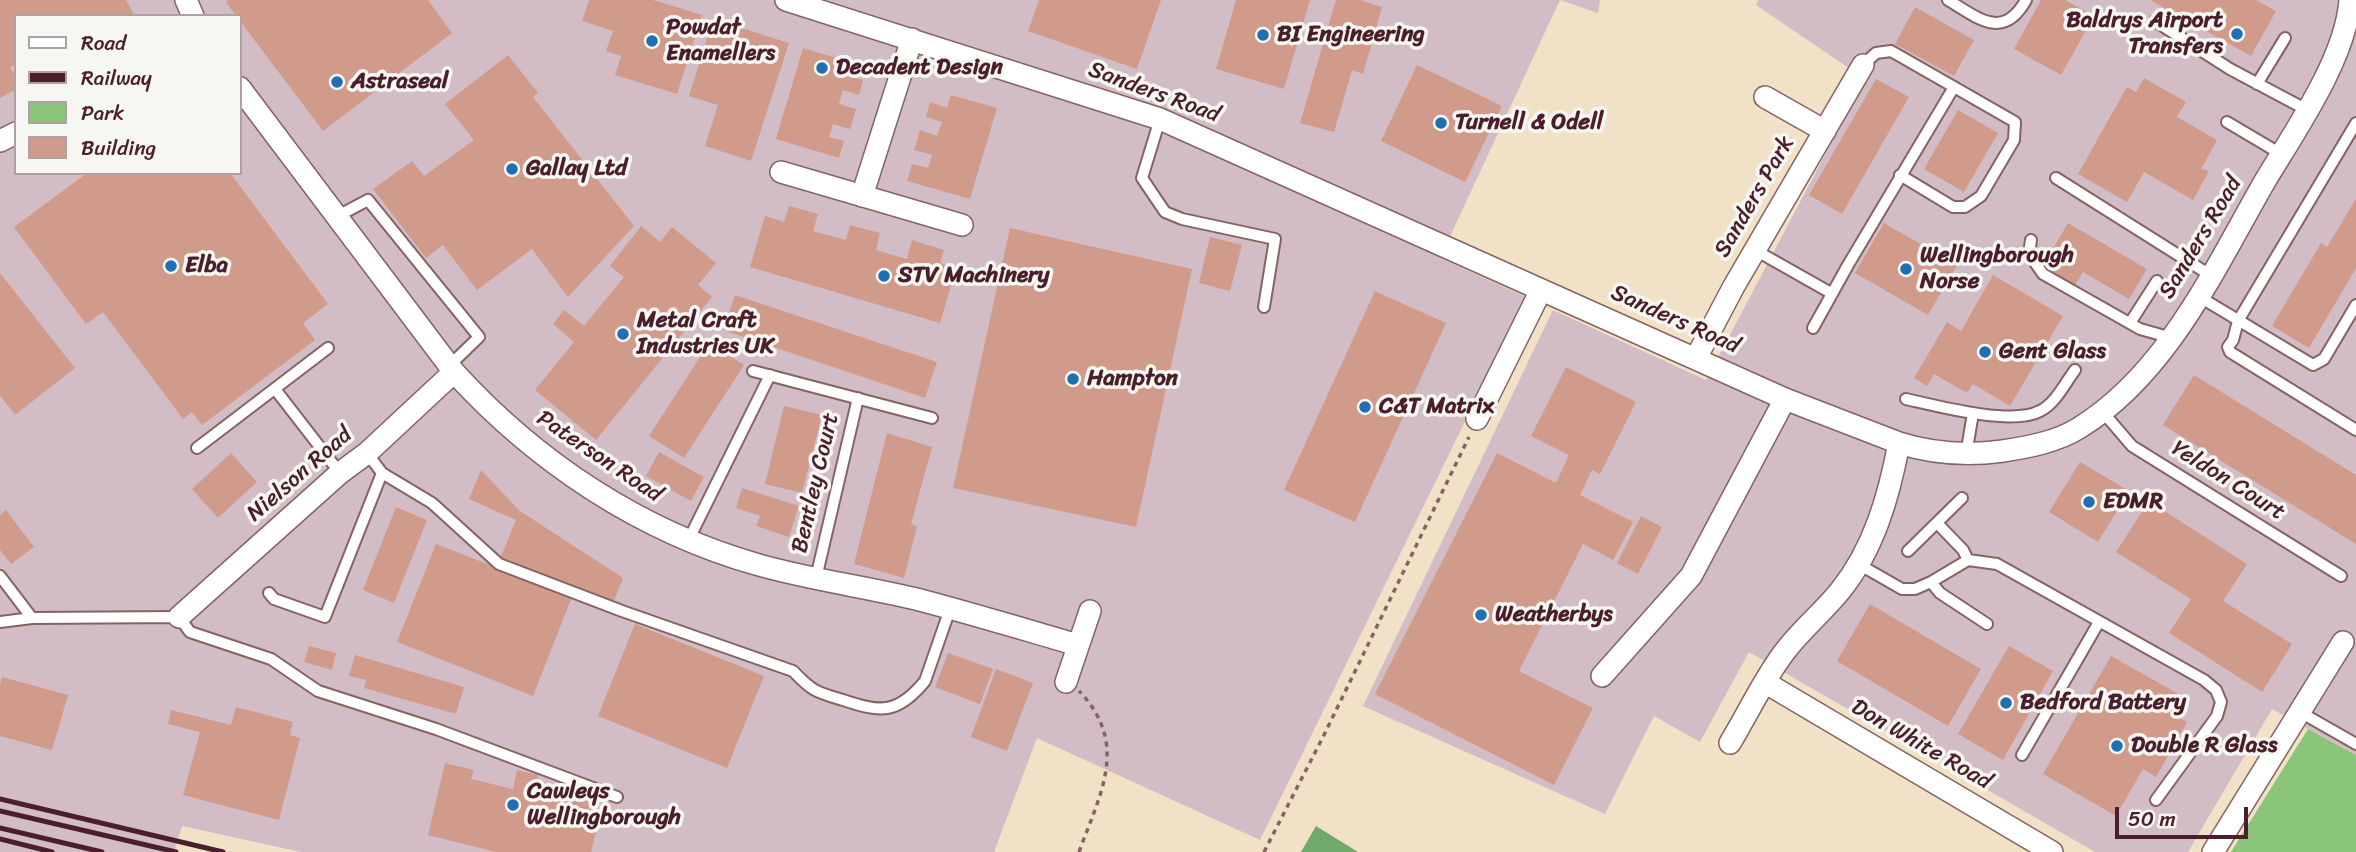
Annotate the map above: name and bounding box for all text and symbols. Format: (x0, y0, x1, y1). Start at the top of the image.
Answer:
place label: Baldrys Airport Transfers (2066, 7, 2223, 61)
legend (14, 14, 242, 175)
place label: Powdat Enamellers (666, 14, 775, 68)
place label: BI Engineering (1277, 21, 1425, 49)
text: Road (81, 24, 126, 62)
marker: Baldrys Airport Transfers (2229, 26, 2245, 42)
marker: BI Engineering (1255, 27, 1271, 43)
marker: Powdat Enamellers (644, 33, 660, 49)
place label: Decadent Design (836, 54, 1003, 82)
street label: Sanders Road (1085, 56, 1223, 130)
text: Railway (81, 59, 152, 97)
marker: Decadent Design (814, 60, 830, 76)
place label: Astraseal (351, 68, 448, 96)
marker: Astraseal (329, 74, 345, 90)
text: Park (81, 94, 124, 132)
place label: Turnell & Odell (1455, 109, 1603, 137)
marker: Turnell & Odell (1433, 115, 1449, 131)
text: Building (81, 129, 156, 167)
street label: Sanders Park (1709, 131, 1801, 263)
place label: Gallay Ltd (526, 155, 627, 183)
marker: Gallay Ltd (504, 161, 520, 177)
street label: Sanders Road (2154, 172, 2248, 304)
place label: Wellingborough Norse (1920, 242, 2074, 296)
place label: Elba (185, 252, 228, 280)
marker: Elba (163, 258, 179, 274)
marker: Wellingborough Norse (1898, 261, 1914, 277)
place label: STV Machinery (898, 262, 1049, 290)
marker: STV Machinery (876, 268, 892, 284)
street label: Sanders Road (1607, 279, 1743, 361)
place label: Metal Craft Industries UK (637, 307, 774, 361)
marker: Metal Craft Industries UK (615, 326, 631, 342)
place label: Gent Glass (1999, 338, 2106, 366)
marker: Gent Glass (1977, 344, 1993, 360)
place label: Hampton (1087, 365, 1178, 393)
marker: Hampton (1065, 371, 1081, 387)
place label: C&T Matrix (1379, 393, 1494, 421)
marker: C&T Matrix (1357, 399, 1373, 415)
street label: Paterson Road (531, 405, 667, 509)
street label: Bentley Court (786, 410, 846, 556)
street label: Nielson Road (242, 422, 358, 528)
street label: Yeldon Court (2166, 435, 2290, 527)
place label: EDMR (2103, 488, 2163, 516)
marker: EDMR (2081, 494, 2097, 510)
place label: Weatherbys (1495, 601, 1613, 629)
marker: Weatherbys (1473, 607, 1489, 623)
place label: Bedford Battery (2020, 689, 2186, 717)
street label: Don White Road (1846, 694, 1996, 796)
marker: Bedford Battery (1998, 695, 2014, 711)
place label: Double R Glass (2131, 732, 2277, 760)
marker: Double R Glass (2109, 738, 2125, 754)
place label: Cawleys Wellingborough (527, 778, 681, 832)
scale bar (2118, 792, 2251, 836)
marker: Cawleys Wellingborough (505, 797, 521, 813)
text: 50 m (2128, 800, 2176, 838)

